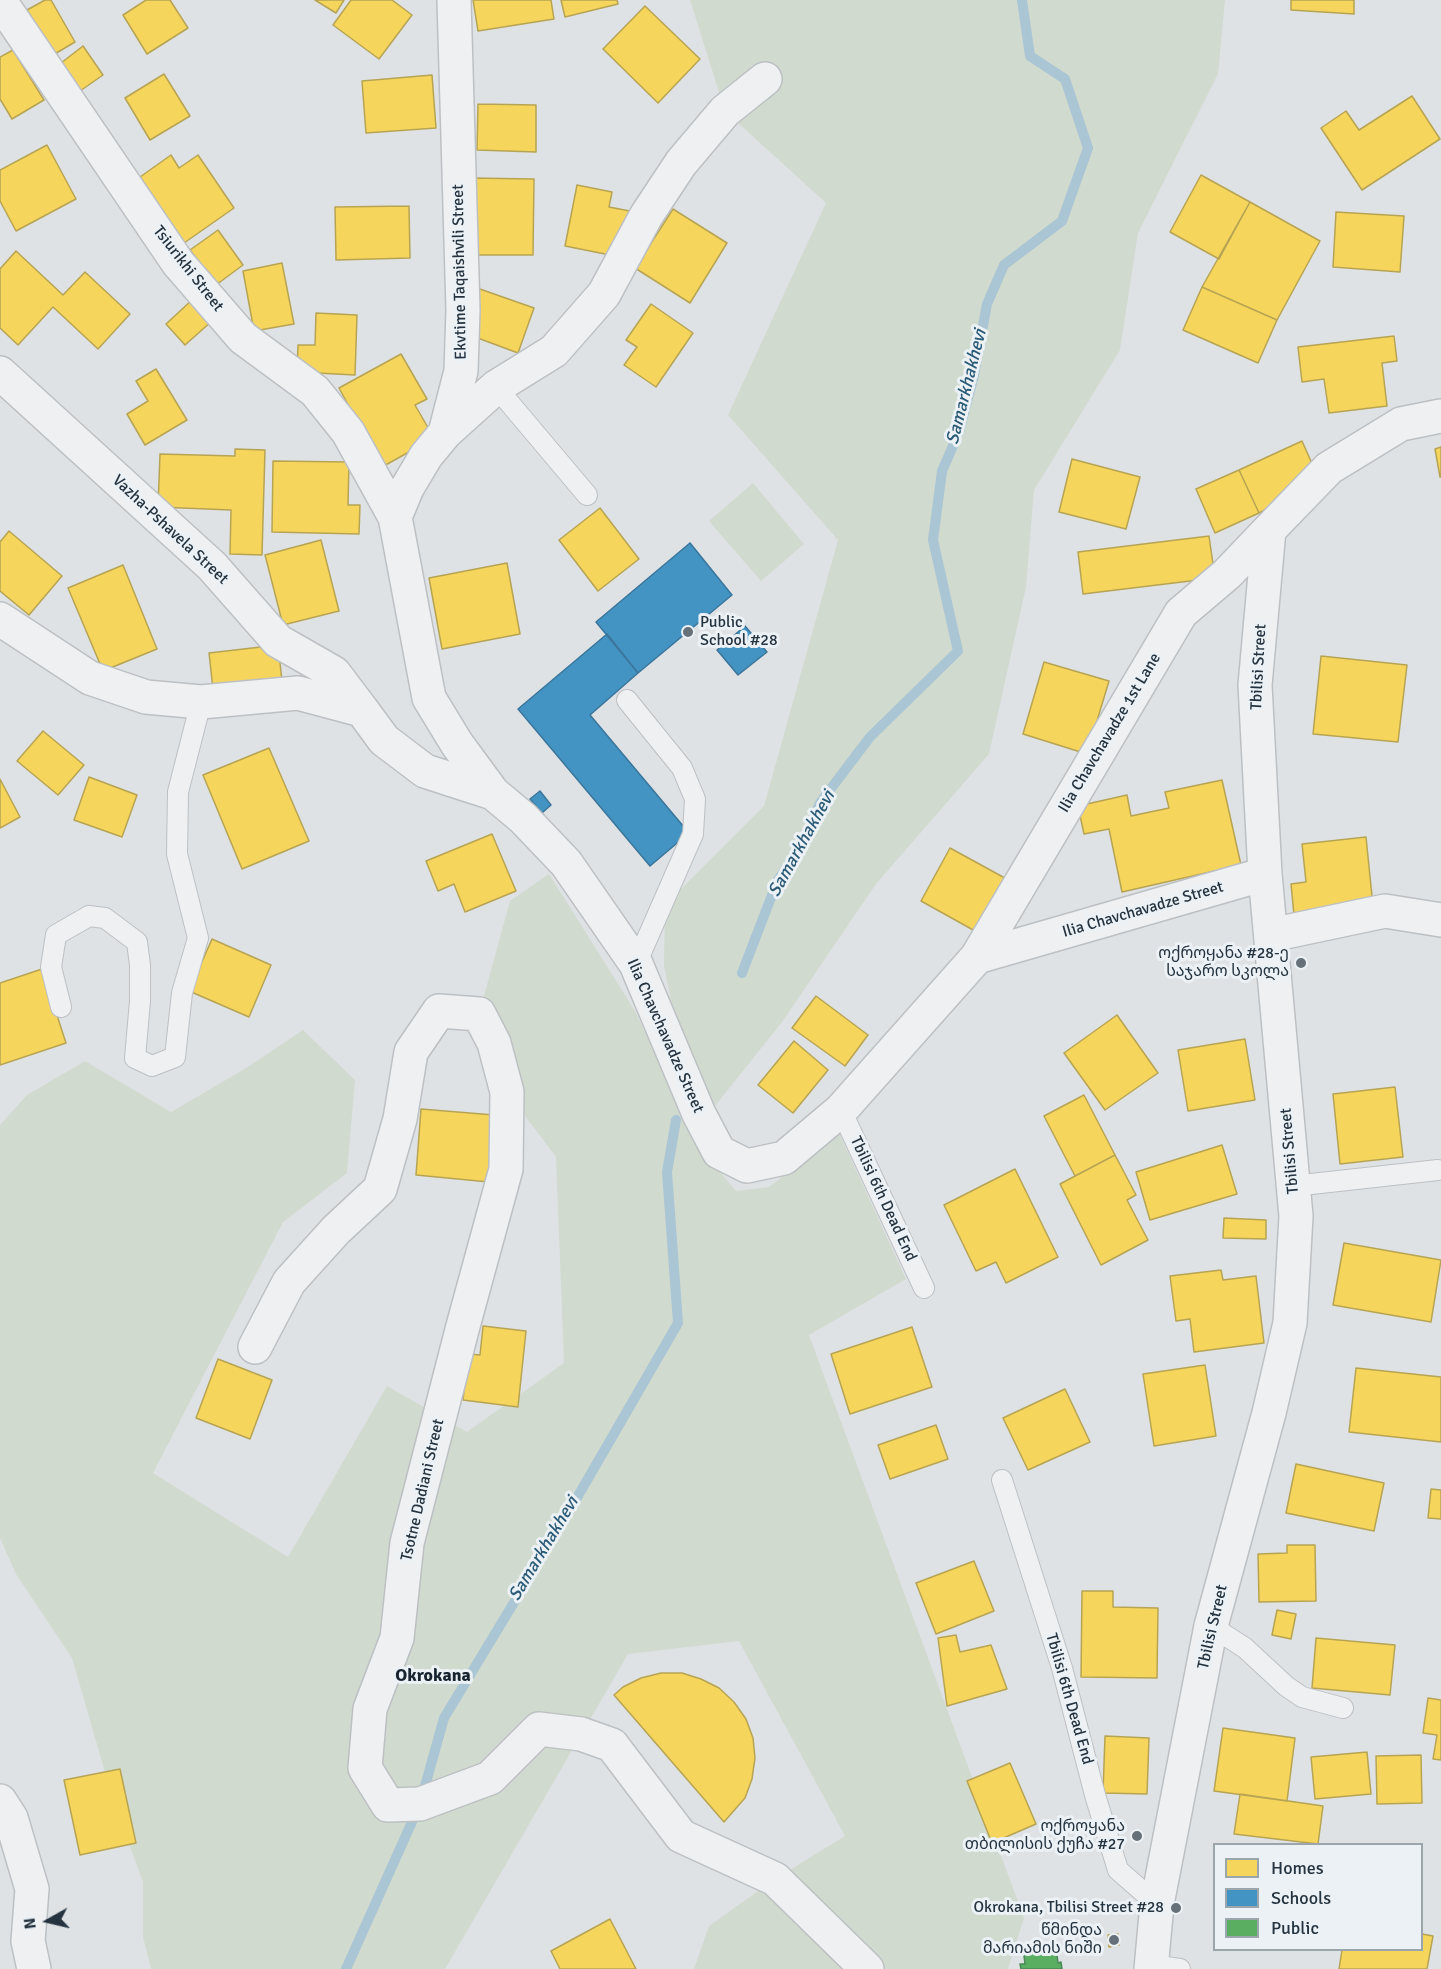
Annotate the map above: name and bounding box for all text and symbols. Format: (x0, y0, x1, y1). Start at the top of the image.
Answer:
street label: Ekvtime Taqaishvili Street (449, 184, 471, 360)
street label: Tsiurikhi Street (149, 222, 227, 316)
water label: Samarkhakhevi (942, 327, 992, 447)
street label: Vazha-Pshavela Street (108, 471, 232, 589)
place label: Public School #28 (700, 613, 778, 651)
street label: Tbilisi Street (1247, 623, 1271, 711)
marker: Public School #28 (681, 625, 695, 639)
street label: Ilia Chavchavadze 1st Lane (1055, 650, 1165, 816)
water label: Samarkhakhevi (764, 787, 840, 901)
street label: Ilia Chavchavadze Street (1060, 878, 1226, 942)
place label: ოქროყანა #28-ე საჯარო სკოლა (1158, 944, 1289, 982)
street label: Ilia Chavchavadze Street (622, 956, 708, 1116)
marker: ოქროყანა #28-ე საჯარო სკოლა (1294, 956, 1308, 970)
street label: Tbilisi Street (1277, 1107, 1303, 1195)
street label: Tbilisi 6th Dead End (846, 1133, 920, 1265)
street label: Tsotne Dadiani Street (397, 1417, 449, 1563)
water label: Samarkhakhevi (504, 1493, 584, 1605)
street label: Tbilisi Street (1194, 1583, 1232, 1671)
street label: Tbilisi 6th Dead End (1041, 1631, 1097, 1767)
district label: Okrokana (395, 1665, 471, 1687)
place label: ოქროყანა თბილისის ქუჩა #27 (965, 1817, 1125, 1855)
marker: ოქროყანა თბილისის ქუჩა #27 (1130, 1829, 1144, 1843)
legend (1213, 1843, 1423, 1951)
text: Homes (1271, 1857, 1324, 1879)
text: Schools (1271, 1887, 1331, 1909)
north arrow (18, 1891, 78, 1951)
place label: Okrokana, Tbilisi Street #28 (973, 1898, 1164, 1918)
marker: Okrokana, Tbilisi Street #28 (1169, 1901, 1183, 1915)
text: N (19, 1917, 41, 1930)
text: Public (1271, 1917, 1319, 1939)
place label: წმინდა მარიამის ნიში (983, 1921, 1102, 1959)
marker: წმინდა მარიამის ნიში (1107, 1933, 1121, 1947)

